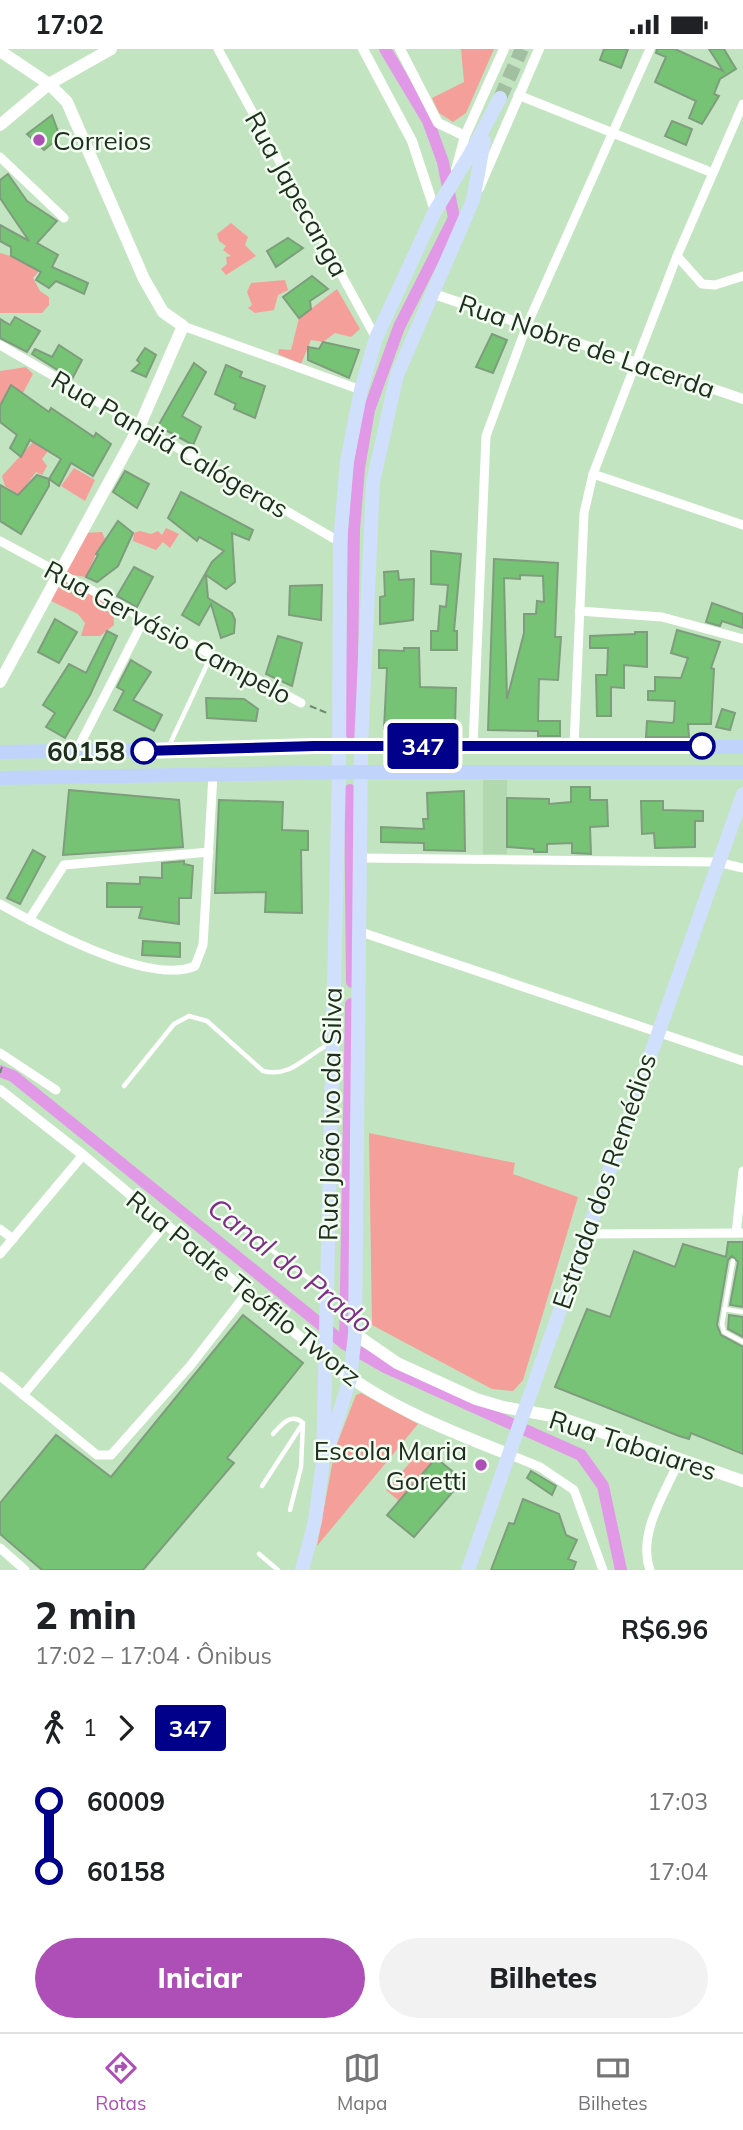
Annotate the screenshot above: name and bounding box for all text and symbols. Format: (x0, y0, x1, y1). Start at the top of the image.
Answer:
text: 17:02 (35, 8, 104, 41)
street label: Rua Japecanga (238, 105, 356, 283)
place label: Correios (53, 124, 152, 157)
marker: Correios (31, 132, 47, 148)
street label: Rua Nobre de Lacerda (454, 287, 720, 405)
street label: Rua Pandiá Calógeras (46, 363, 294, 525)
street label: Rua Gervásio Campelo (39, 553, 297, 711)
line badge: 347 (383, 723, 463, 769)
text: 347 (401, 731, 445, 761)
unlabelled marker (689, 733, 715, 759)
place label: 60158 (47, 735, 125, 768)
marker: 60158 (131, 738, 157, 764)
street label: Rua João Ivo da Silva (311, 987, 349, 1241)
street label: Estrada dos Remédios (545, 1049, 663, 1313)
street label: Rua Padre Teófilo Tworz (120, 1183, 368, 1393)
water label: Canal do Prado (201, 1190, 381, 1340)
street label: Rua Tabaiares (545, 1402, 721, 1488)
place label: Escola Maria Goretti (314, 1434, 467, 1497)
marker: Escola Maria Goretti (473, 1457, 489, 1473)
text: 2 min (35, 1591, 137, 1639)
text: R$6.96 (621, 1613, 708, 1646)
text: 17:02 – 17:04 · Ônibus (35, 1641, 272, 1670)
icon: walk (35, 1709, 73, 1747)
icon: forward (107, 1709, 145, 1747)
text: 1 (83, 1713, 97, 1742)
text: 347 (169, 1713, 212, 1743)
text: 60009 (87, 1785, 165, 1818)
text: 17:03 (648, 1787, 708, 1816)
text: 60158 (87, 1855, 165, 1888)
text: 17:04 (648, 1857, 708, 1886)
button: Iniciar (35, 1938, 365, 2018)
button: Bilhetes (379, 1938, 708, 2018)
tab: Rotas (95, 2049, 146, 2115)
tab: Mapa (337, 2049, 387, 2115)
tab: Bilhetes (578, 2049, 648, 2115)

